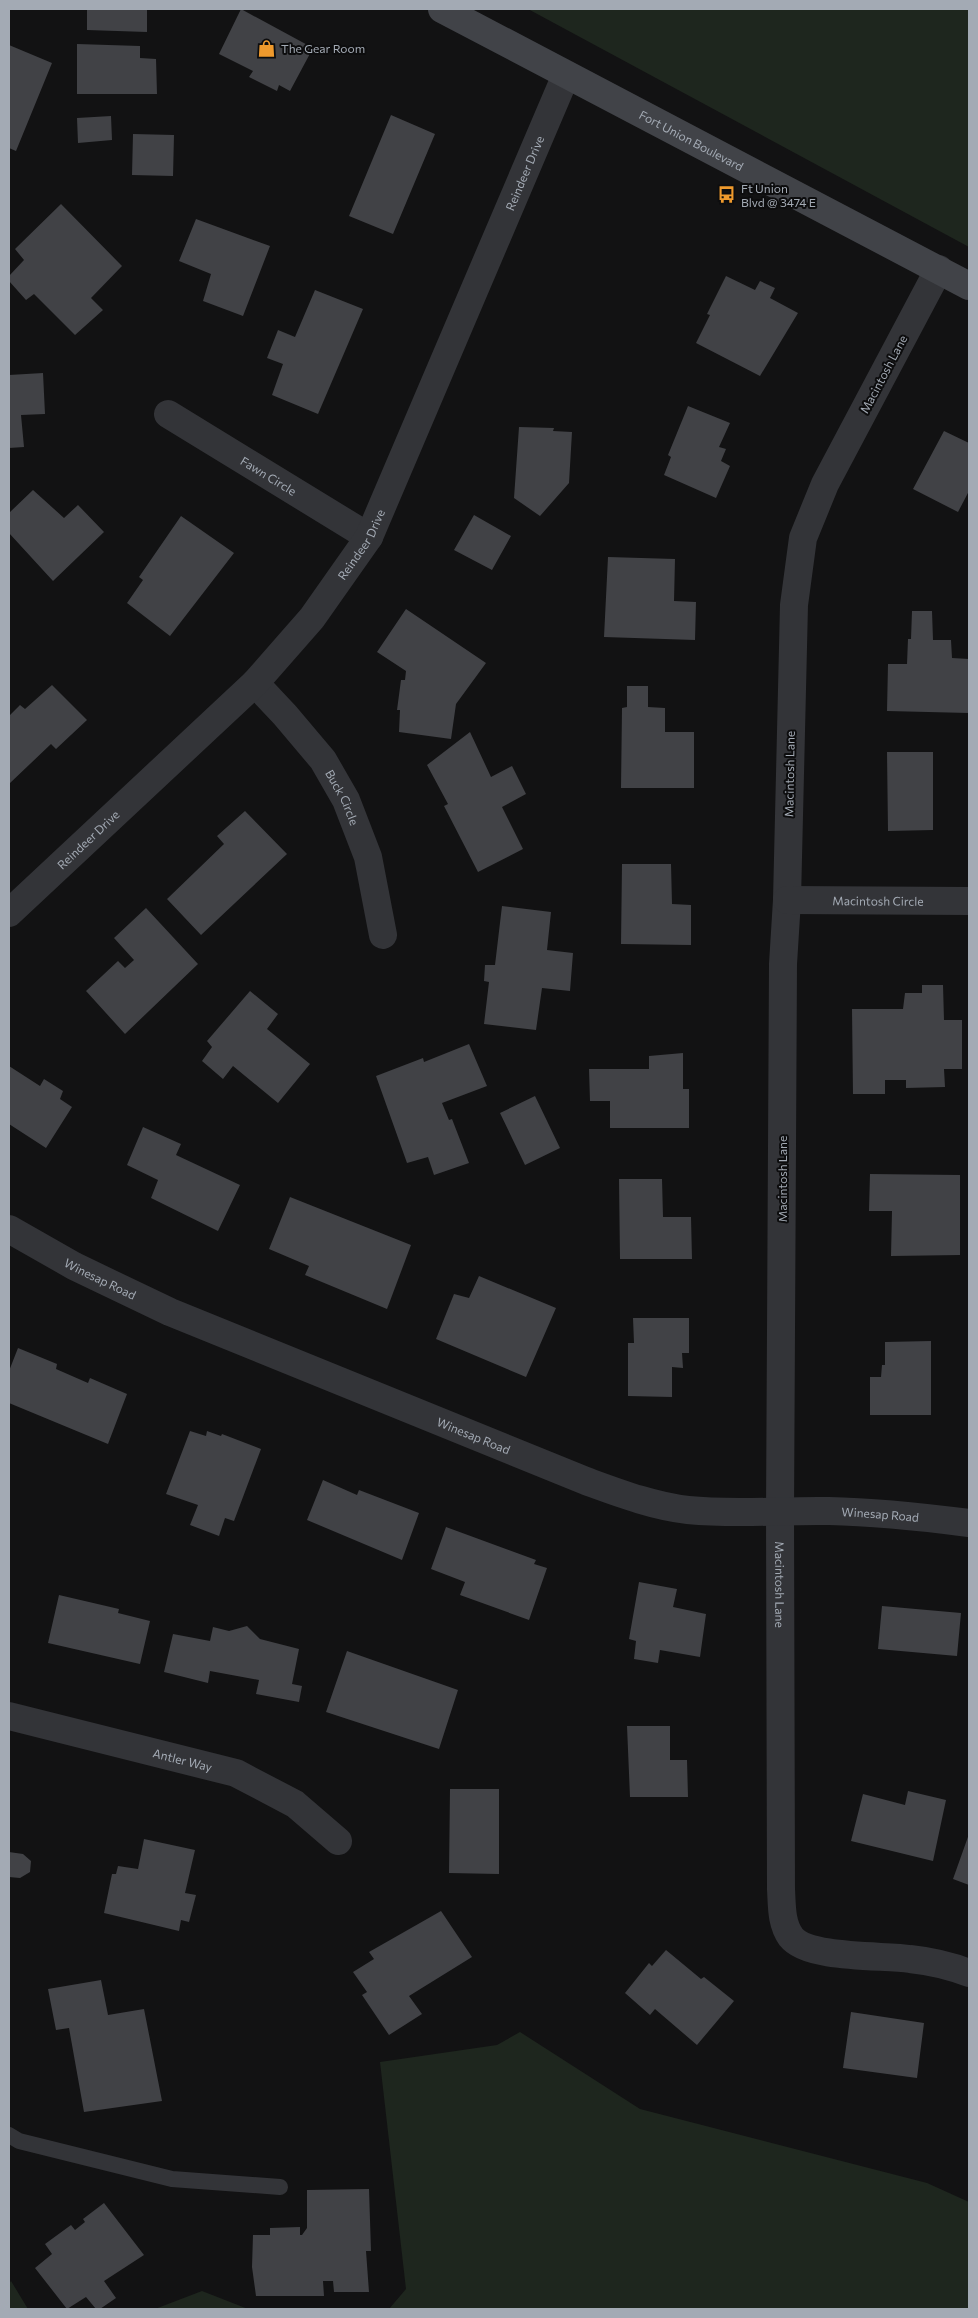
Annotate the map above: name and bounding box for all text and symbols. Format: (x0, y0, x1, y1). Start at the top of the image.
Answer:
shop icon: The Gear Room (257, 38, 277, 58)
place label: The Gear Room (281, 41, 365, 55)
street label: Fort Union Boulevard (637, 107, 746, 173)
street label: Reindeer Drive (502, 134, 546, 212)
place label: Ft Union Blvd @ 3474 E (741, 181, 816, 209)
bus stop icon: Ft Union Blvd @ 3474 E (717, 185, 737, 205)
street label: Macintosh Lane (857, 333, 909, 415)
street label: Fawn Circle (238, 453, 299, 498)
street label: Reindeer Drive (334, 507, 387, 582)
street label: Macintosh Lane (781, 731, 797, 817)
street label: Buck Circle (323, 767, 362, 827)
street label: Reindeer Drive (54, 807, 122, 872)
street label: Macintosh Circle (832, 893, 924, 908)
street label: Macintosh Lane (775, 1136, 789, 1222)
street label: Winesap Road (62, 1255, 138, 1302)
street label: Winesap Road (435, 1414, 512, 1457)
street label: Winesap Road (841, 1504, 920, 1524)
street label: Macintosh Lane (773, 1541, 787, 1628)
street label: Antler Way (152, 1745, 214, 1774)

